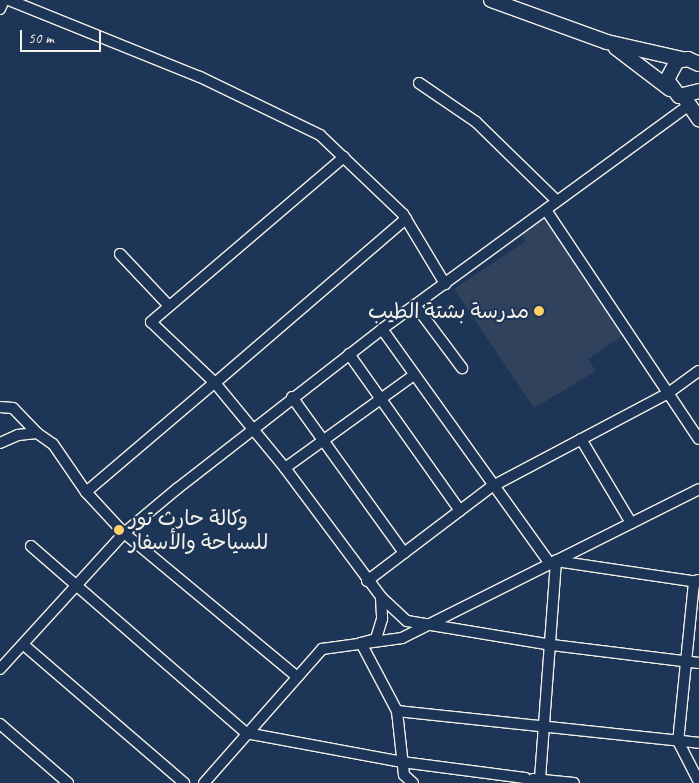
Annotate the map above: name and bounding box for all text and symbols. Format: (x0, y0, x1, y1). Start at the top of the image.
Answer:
scale bar (22, 20, 104, 52)
text: 50 m (28, 29, 54, 48)
place label: مدرسة بشتة الطيب (368, 298, 529, 324)
marker: مدرسة بشتة الطيب (533, 305, 545, 317)
place label: وكالة حارث تور للسياحة والأسفار (129, 505, 268, 555)
marker: وكالة حارث تور للسياحة والأسفار (113, 524, 125, 536)

